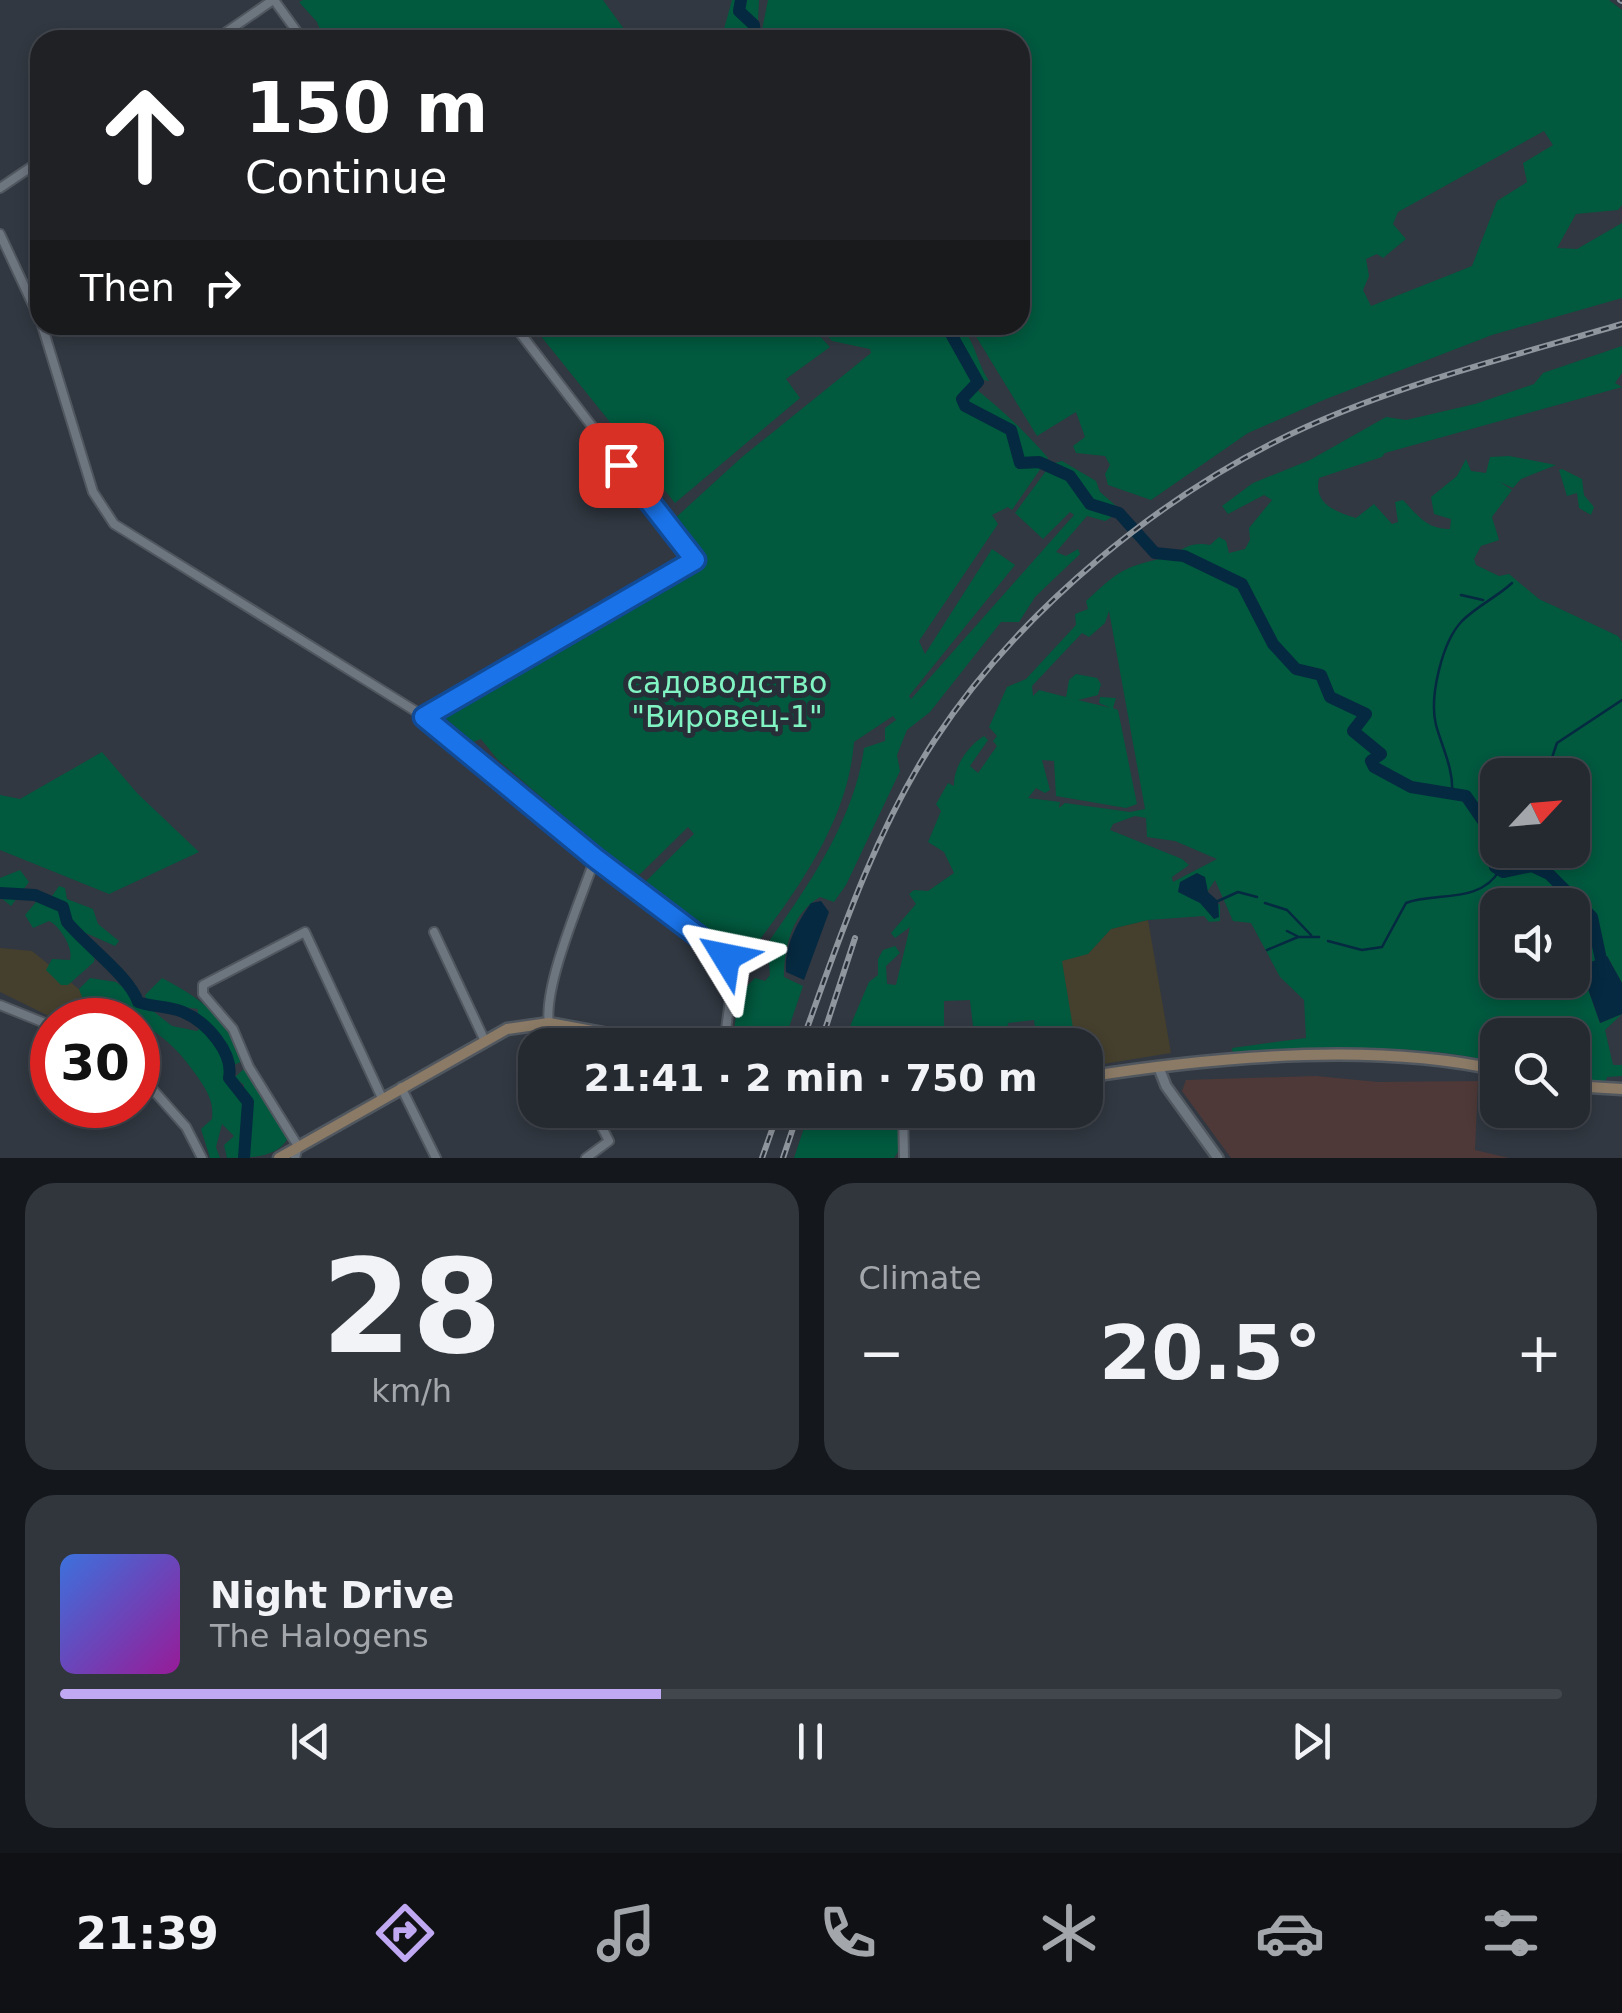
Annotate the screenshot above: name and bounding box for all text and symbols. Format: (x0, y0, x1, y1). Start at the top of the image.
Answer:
text: 150 m (245, 67, 488, 149)
icon: ahead (80, 70, 210, 200)
text: Continue (245, 151, 447, 204)
icon: right (195, 260, 250, 315)
text: Then (80, 266, 175, 310)
pin (579, 423, 664, 508)
icon: arrive (594, 438, 649, 493)
park label: садоводство "Вировец-1" (627, 665, 827, 734)
north arrow (1480, 758, 1590, 868)
map controls (1480, 758, 1590, 1128)
button: sound (1480, 888, 1590, 998)
position arrow (674, 905, 778, 1009)
speed limit sign: 30 (30, 998, 160, 1128)
button: search (1480, 1018, 1590, 1128)
text: 21:41 · 2 min · 750 m (583, 1056, 1038, 1100)
text: 28 (321, 1231, 502, 1383)
text: Climate (859, 1259, 982, 1297)
text: 20.5° (1099, 1309, 1322, 1397)
text: − (859, 1321, 905, 1385)
text: + (1516, 1321, 1562, 1385)
text: km/h (371, 1372, 452, 1410)
text: Night Drive (210, 1573, 454, 1617)
text: The Halogens (210, 1617, 429, 1655)
icon: previous (283, 1714, 338, 1769)
icon: pause (783, 1714, 838, 1769)
icon: next (1284, 1714, 1339, 1769)
icon: directions (370, 1898, 440, 1968)
icon: music (591, 1898, 661, 1968)
icon: phone (813, 1898, 883, 1968)
icon: climate (1034, 1898, 1104, 1968)
icon: car (1255, 1898, 1325, 1968)
icon: filters (1476, 1898, 1546, 1968)
text: 21:39 (76, 1907, 219, 1960)

